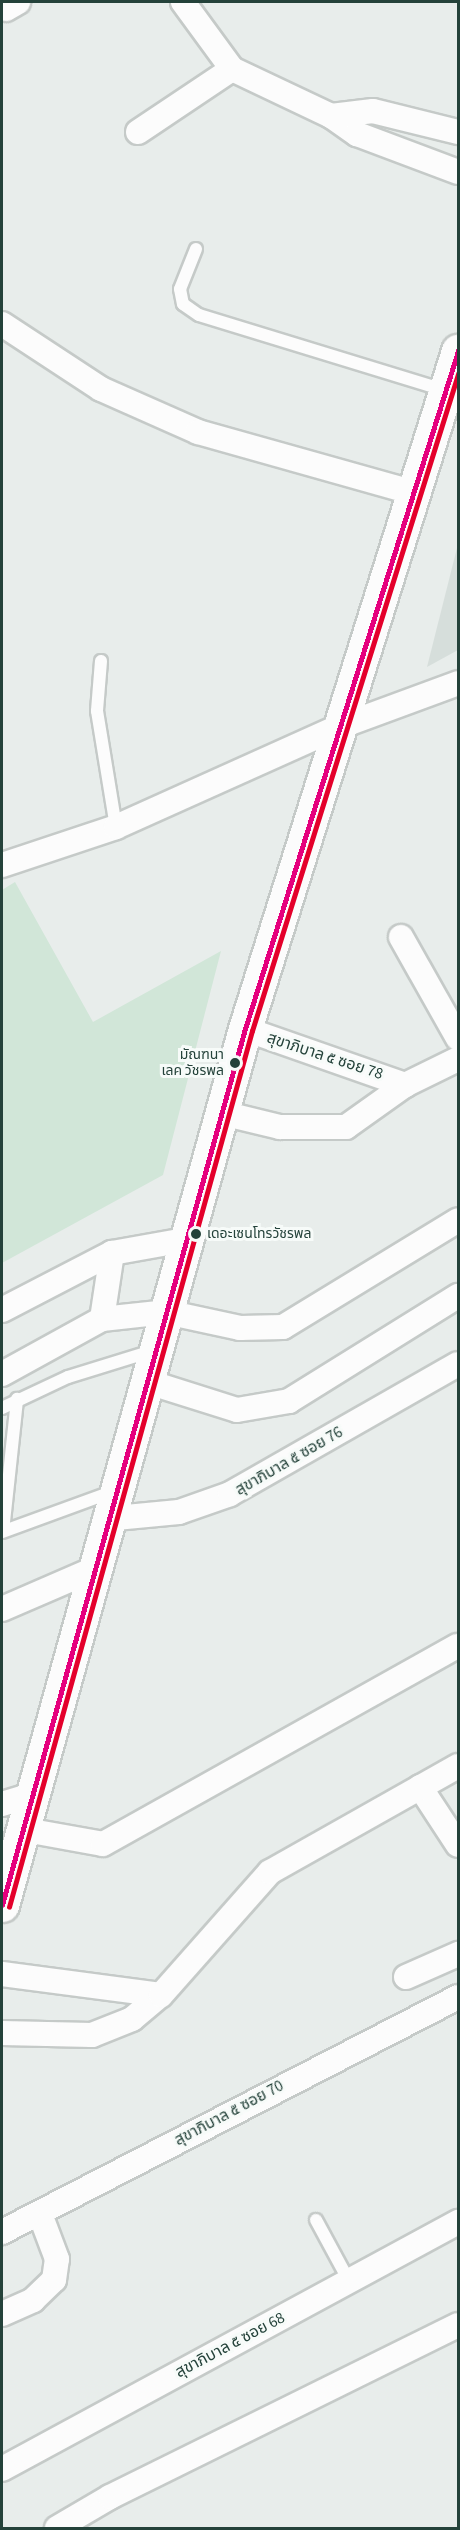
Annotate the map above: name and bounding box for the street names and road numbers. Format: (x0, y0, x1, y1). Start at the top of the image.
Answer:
street label: สุขาภิบาล ๕ ซอย 78 (264, 1028, 386, 1084)
street label: สุขาภิบาล ๕ ซอย 76 (232, 1422, 346, 1500)
street label: สุขาภิบาล ๕ ซอย 70 (171, 2076, 287, 2150)
street label: สุขาภิบาล ๕ ซอย 68 (172, 2308, 288, 2382)

